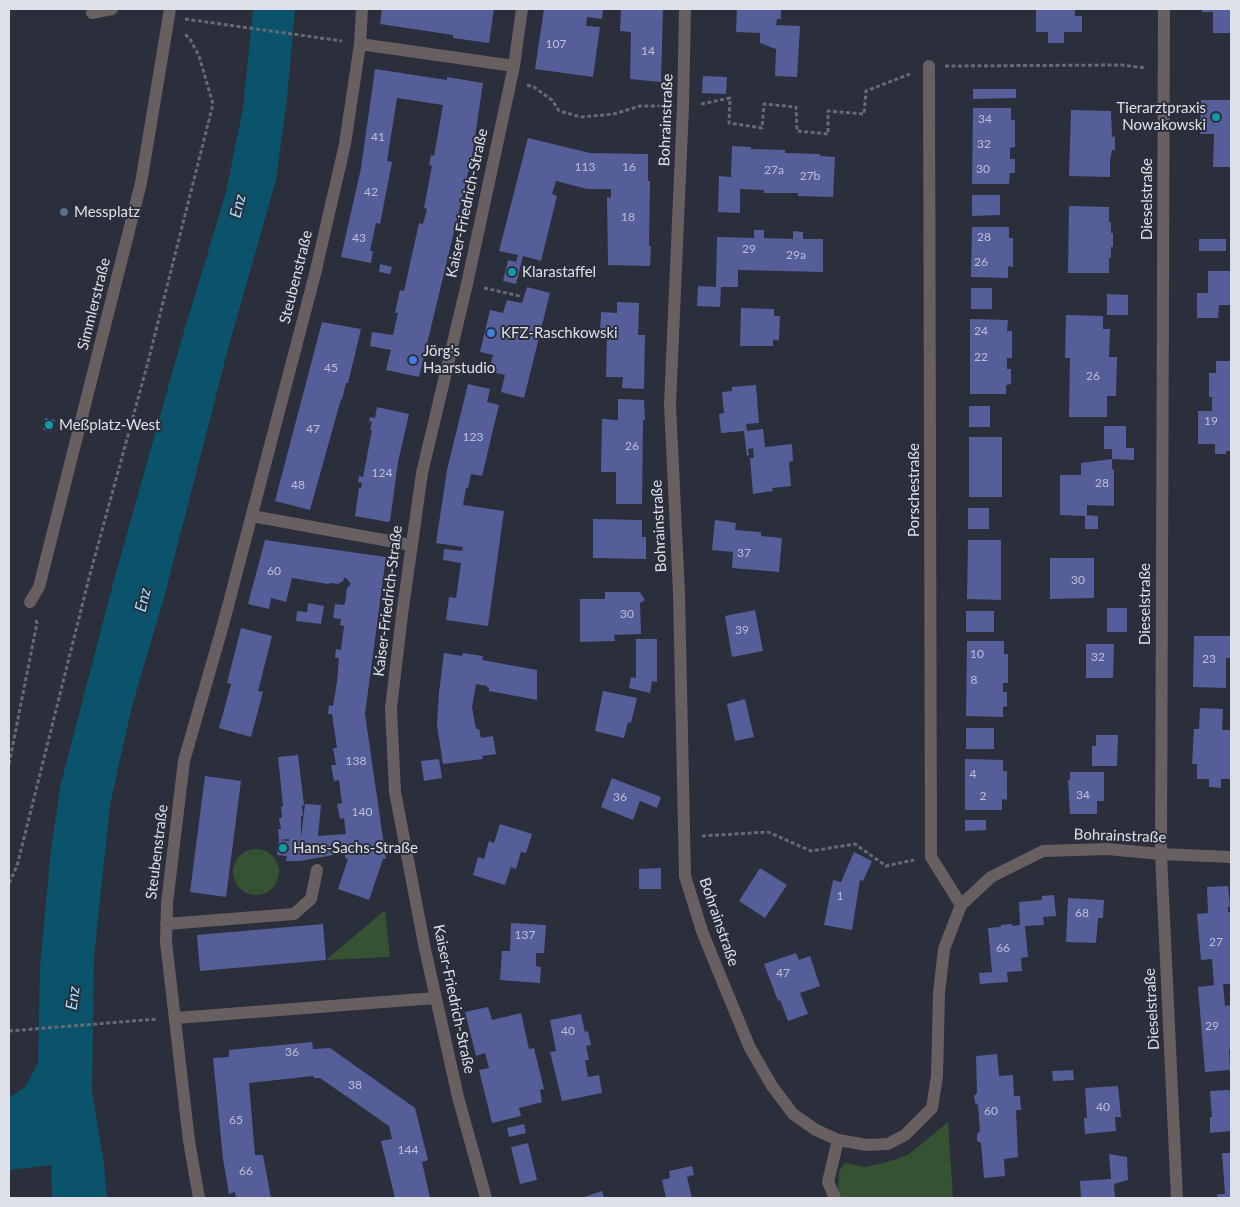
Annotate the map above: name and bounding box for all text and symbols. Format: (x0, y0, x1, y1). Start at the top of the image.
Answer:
house number: 107 (546, 37, 566, 51)
house number: 14 (641, 44, 655, 58)
street label: Bohrainstraße (655, 73, 677, 167)
place label: Tierarztpraxis Nowakowski (1116, 99, 1206, 134)
marker: Tierarztpraxis Nowakowski (1210, 111, 1222, 123)
house number: 34 (978, 112, 992, 126)
street label: Kaiser-Friedrich-Straße (442, 127, 492, 279)
house number: 41 (371, 130, 385, 144)
house number: 32 (977, 137, 991, 151)
street label: Dieselstraße (1138, 158, 1156, 240)
house number: 113 (575, 160, 595, 174)
house number: 16 (622, 160, 636, 174)
house number: 30 (976, 162, 990, 176)
house number: 27a (764, 163, 784, 177)
house number: 27b (800, 169, 820, 183)
house number: 42 (364, 185, 378, 199)
water label: Enz (226, 192, 250, 220)
place label: Messplatz (74, 203, 140, 221)
marker: Messplatz (58, 206, 70, 218)
house number: 18 (621, 210, 635, 224)
street label: Steubenstraße (276, 229, 316, 325)
house number: 28 (977, 230, 991, 244)
house number: 43 (352, 231, 366, 245)
house number: 29 (742, 242, 756, 256)
house number: 29a (786, 248, 806, 262)
house number: 26 (974, 255, 988, 269)
street label: Simmlerstraße (74, 256, 114, 352)
place label: Klarastaffel (522, 263, 596, 281)
marker: Klarastaffel (506, 266, 518, 278)
place label: KFZ-Raschkowski (501, 324, 618, 342)
house number: 24 (974, 324, 988, 338)
marker: KFZ-Raschkowski (485, 327, 497, 339)
place label: Jörg's Haarstudio (423, 342, 495, 377)
house number: 22 (974, 350, 988, 364)
marker: Jörg's Haarstudio (407, 354, 419, 366)
house number: 45 (324, 361, 338, 375)
house number: 26 (1086, 369, 1100, 383)
house number: 19 (1204, 414, 1218, 428)
place label: Meßplatz-West (59, 416, 160, 434)
marker: Meßplatz-West (43, 419, 55, 431)
house number: 47 (306, 422, 320, 436)
house number: 123 (463, 430, 483, 444)
house number: 26 (625, 439, 639, 453)
street label: Porschestraße (905, 443, 923, 537)
house number: 124 (372, 466, 392, 480)
house number: 28 (1095, 476, 1109, 490)
house number: 48 (291, 478, 305, 492)
street label: Bohrainstraße (648, 479, 670, 573)
street label: Kaiser-Friedrich-Straße (370, 524, 406, 678)
house number: 37 (737, 546, 751, 560)
street label: Dieselstraße (1136, 563, 1154, 645)
house number: 60 (267, 564, 281, 578)
house number: 30 (1071, 573, 1085, 587)
water label: Enz (131, 586, 155, 614)
house number: 30 (620, 607, 634, 621)
house number: 39 (735, 623, 749, 637)
house number: 10 (970, 647, 984, 661)
house number: 32 (1091, 650, 1105, 664)
house number: 23 (1202, 652, 1216, 666)
house number: 8 (971, 673, 977, 687)
house number: 138 (346, 754, 366, 768)
house number: 4 (970, 767, 976, 781)
house number: 34 (1076, 788, 1090, 802)
house number: 2 (980, 789, 986, 803)
house number: 36 (613, 790, 627, 804)
street label: Steubenstraße (142, 804, 172, 900)
house number: 140 (352, 805, 372, 819)
street label: Bohrainstraße (1073, 825, 1167, 847)
place label: Hans-Sachs-Straße (293, 839, 418, 857)
marker: Hans-Sachs-Straße (277, 842, 289, 854)
street label: Bohrainstraße (695, 875, 743, 969)
house number: 1 (837, 889, 843, 903)
house number: 68 (1075, 906, 1089, 920)
street label: Kaiser-Friedrich-Straße (429, 923, 479, 1075)
house number: 137 (515, 928, 535, 942)
house number: 27 (1209, 935, 1223, 949)
house number: 66 (996, 941, 1010, 955)
house number: 47 (776, 966, 790, 980)
street label: Dieselstraße (1141, 968, 1163, 1050)
water label: Enz (62, 985, 84, 1011)
house number: 29 (1205, 1019, 1219, 1033)
house number: 40 (561, 1024, 575, 1038)
house number: 36 (285, 1045, 299, 1059)
house number: 38 (348, 1078, 362, 1092)
house number: 40 (1096, 1100, 1110, 1114)
house number: 60 (984, 1104, 998, 1118)
house number: 65 (229, 1113, 243, 1127)
house number: 144 (398, 1143, 418, 1157)
house number: 66 (239, 1164, 253, 1178)

